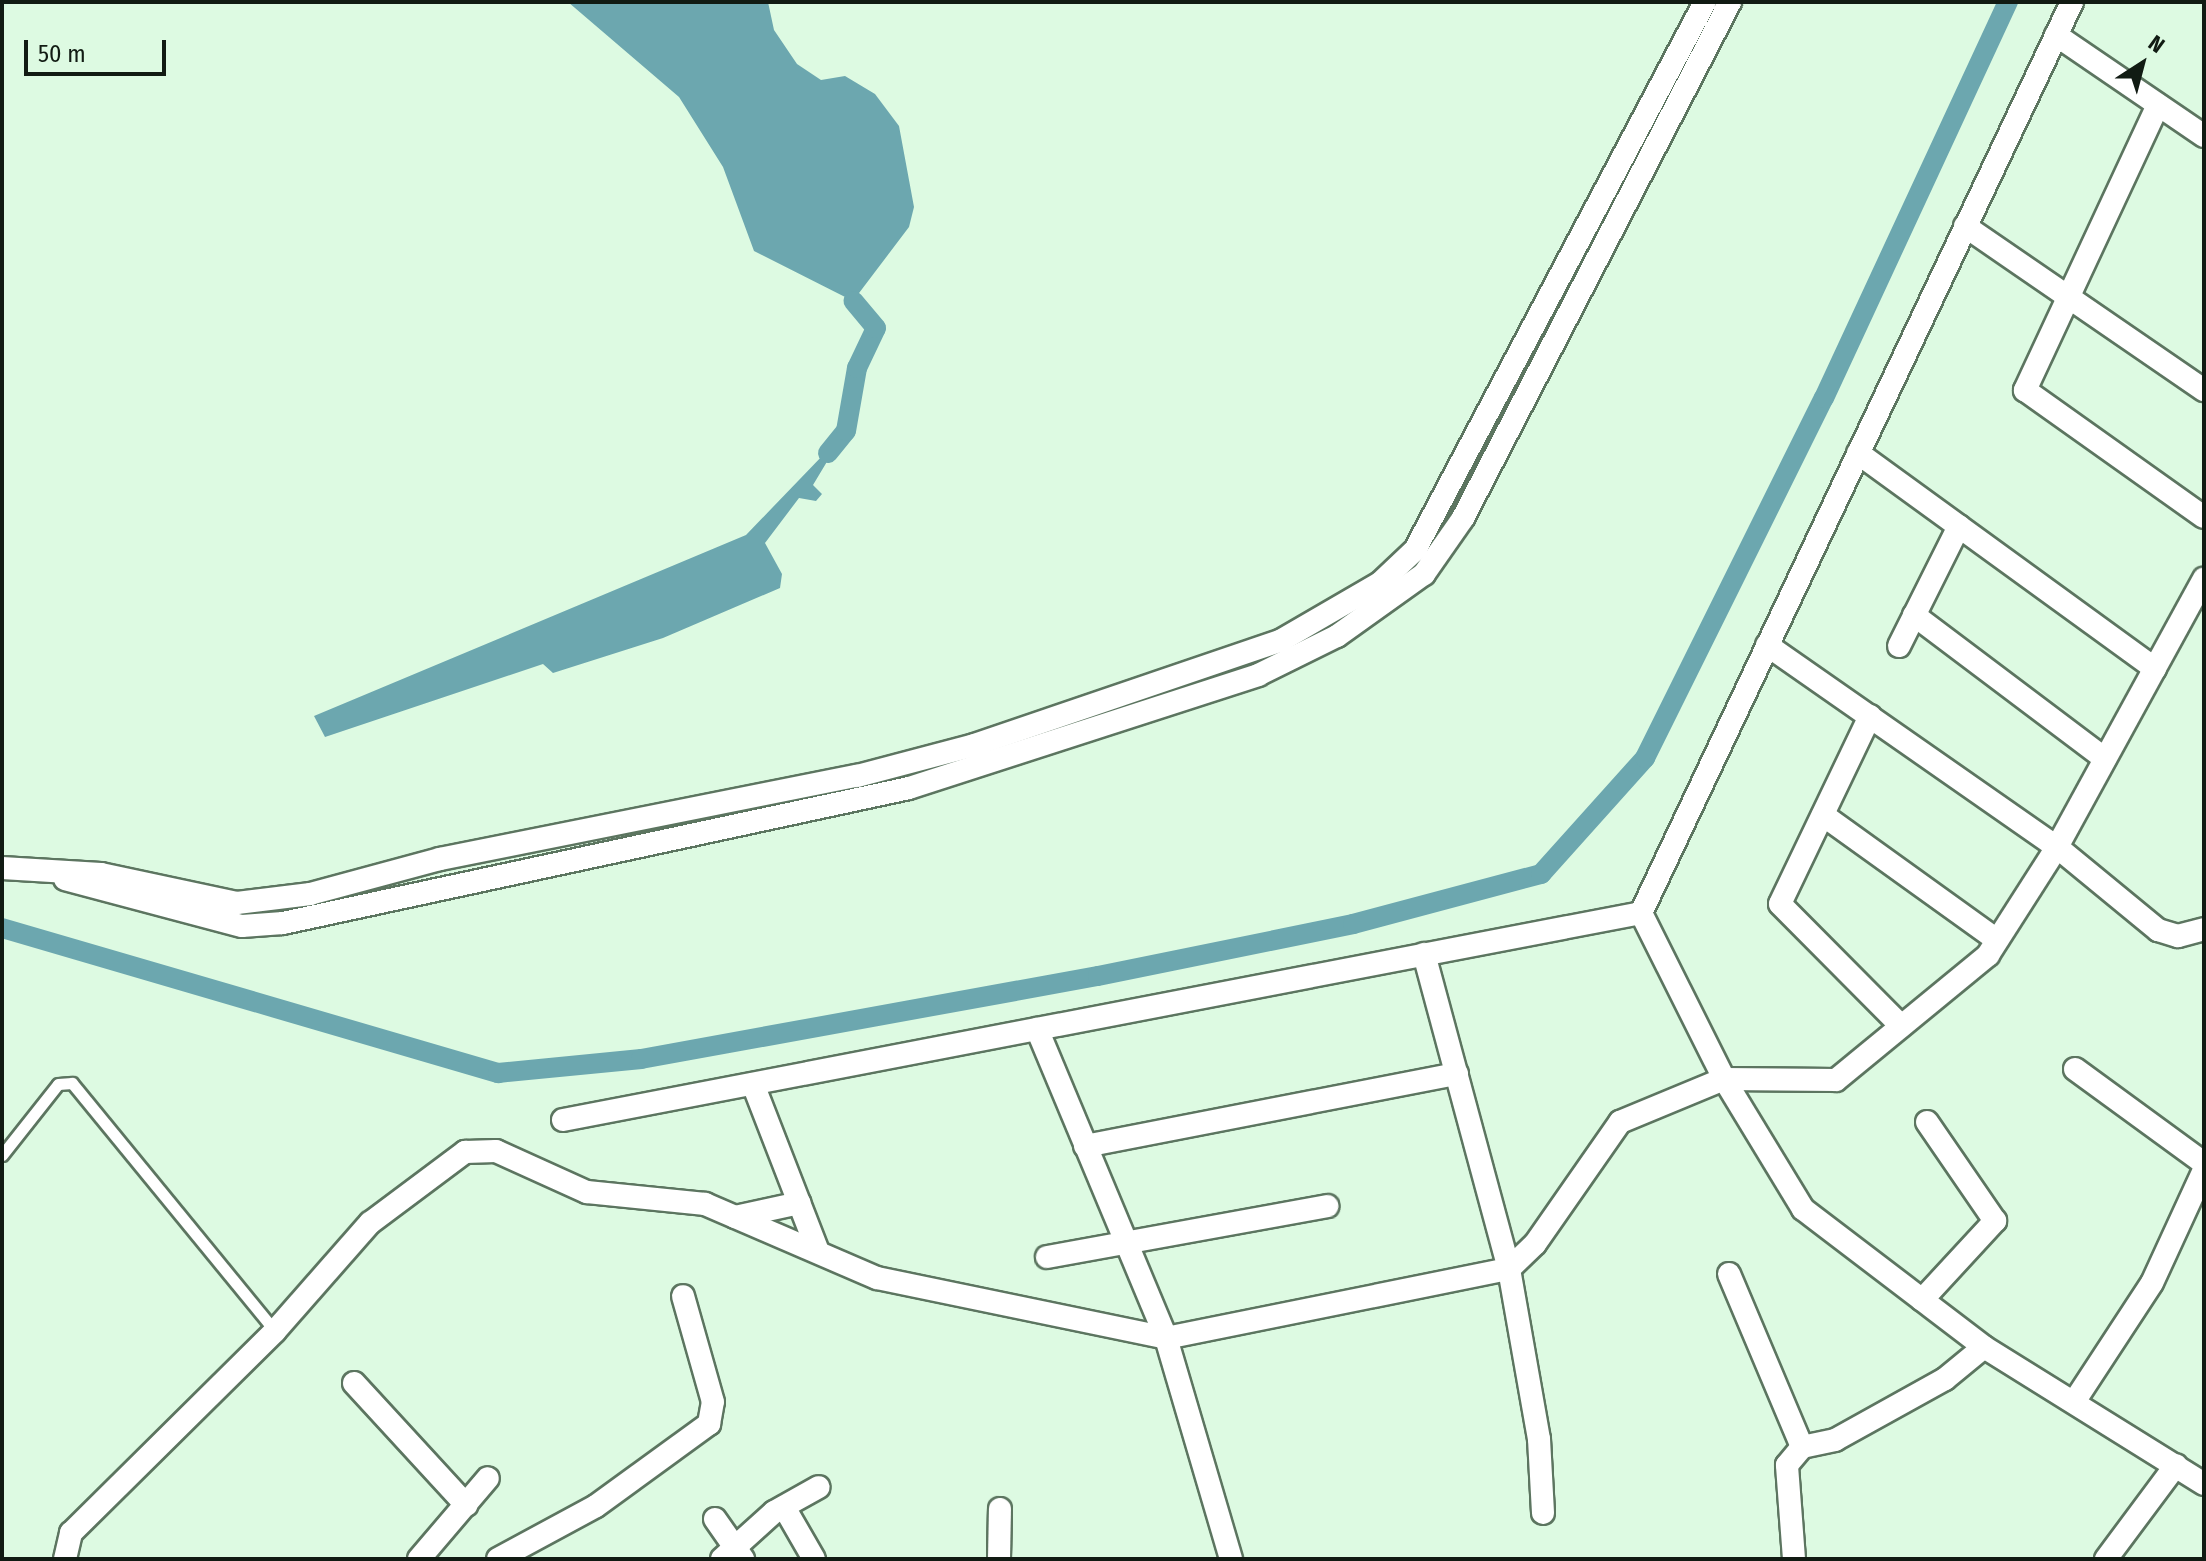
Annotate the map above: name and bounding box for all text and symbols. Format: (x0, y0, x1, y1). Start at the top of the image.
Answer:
scale bar (28, 24, 170, 74)
north arrow (2102, 24, 2182, 104)
text: N (2143, 29, 2170, 59)
text: 50 m (38, 40, 86, 68)

